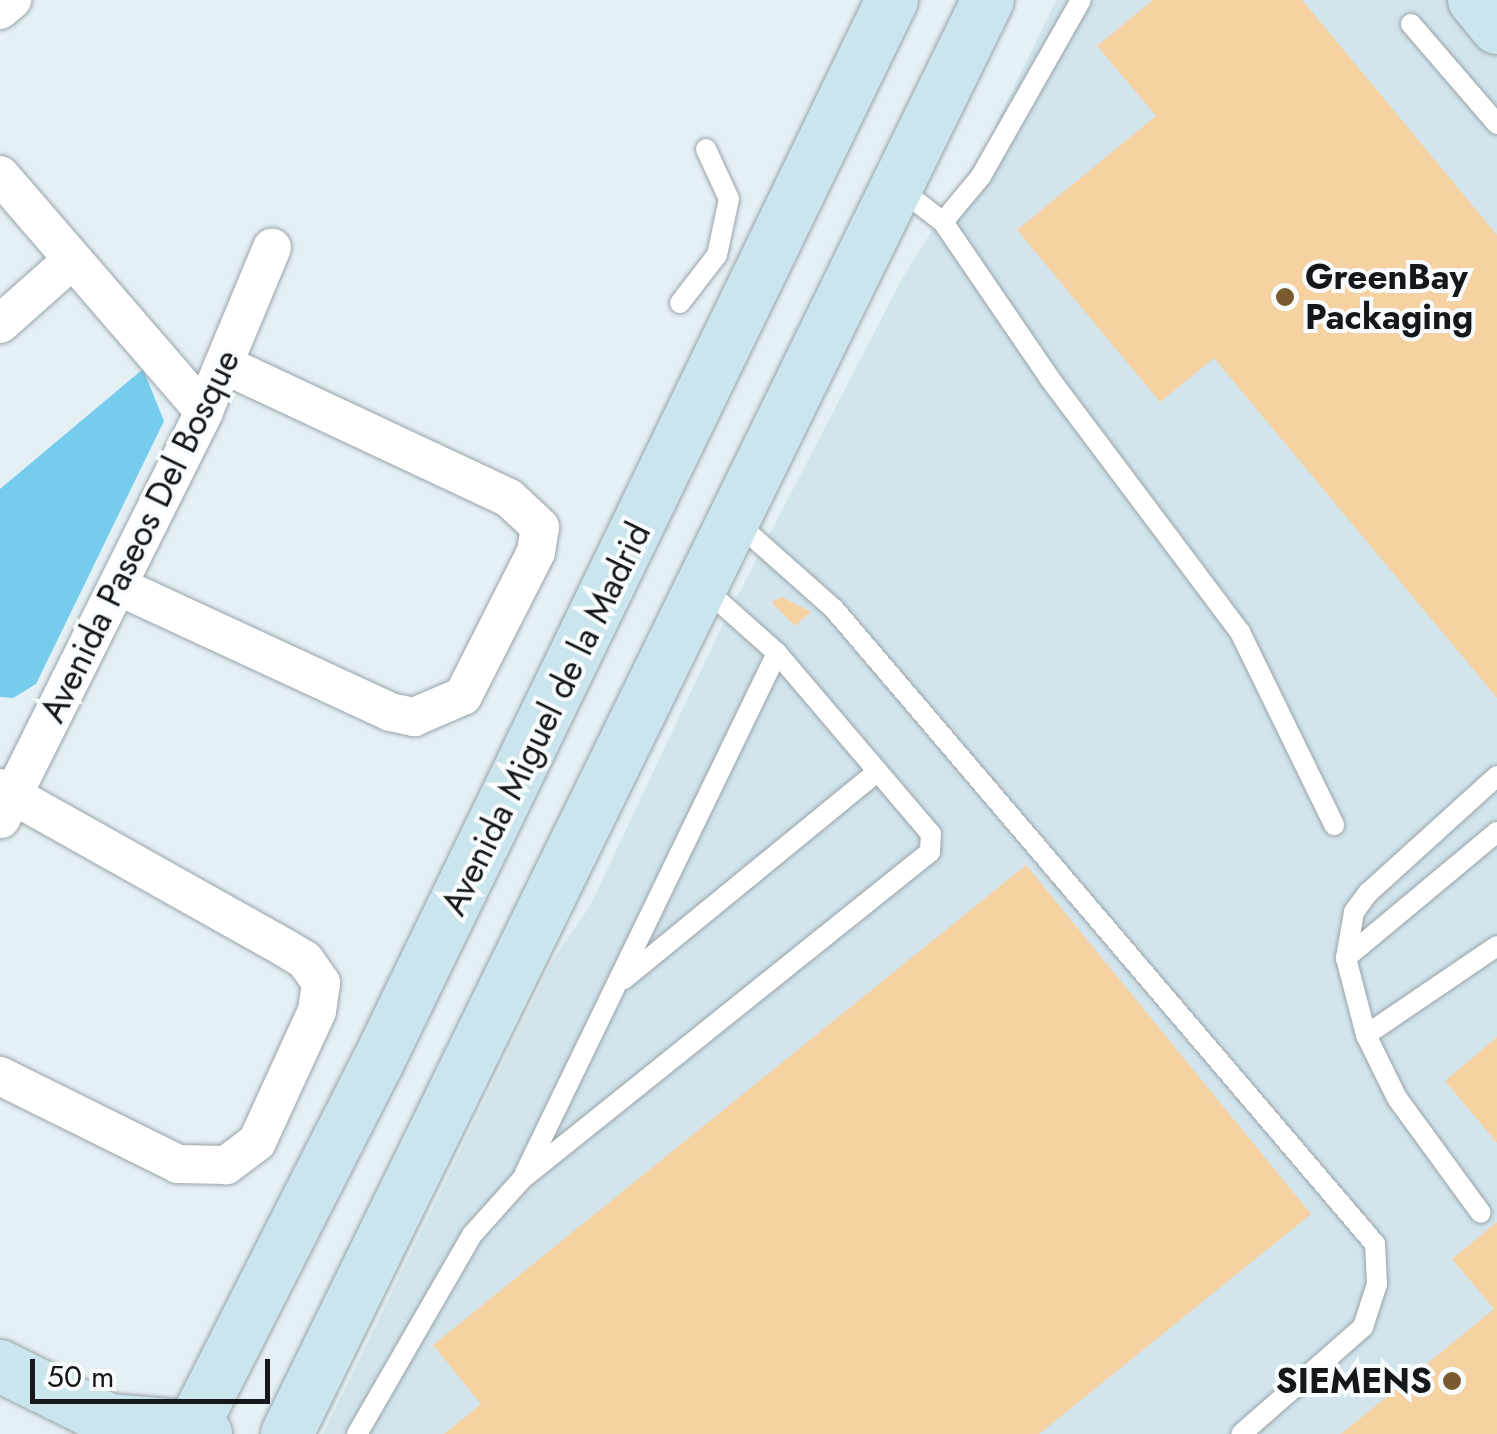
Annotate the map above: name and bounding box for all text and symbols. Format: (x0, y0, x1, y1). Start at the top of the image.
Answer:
place label: GreenBay Packaging (1305, 256, 1473, 338)
marker: GreenBay Packaging (1274, 286, 1296, 308)
street label: Avenida Paseos Del Bosque (31, 343, 249, 729)
street label: Avenida Miguel de la Madrid (433, 516, 659, 922)
scale bar (35, 1339, 275, 1401)
text: 50 m (47, 1355, 114, 1398)
place label: SIEMENS (1276, 1360, 1432, 1402)
marker: SIEMENS (1441, 1370, 1463, 1392)

